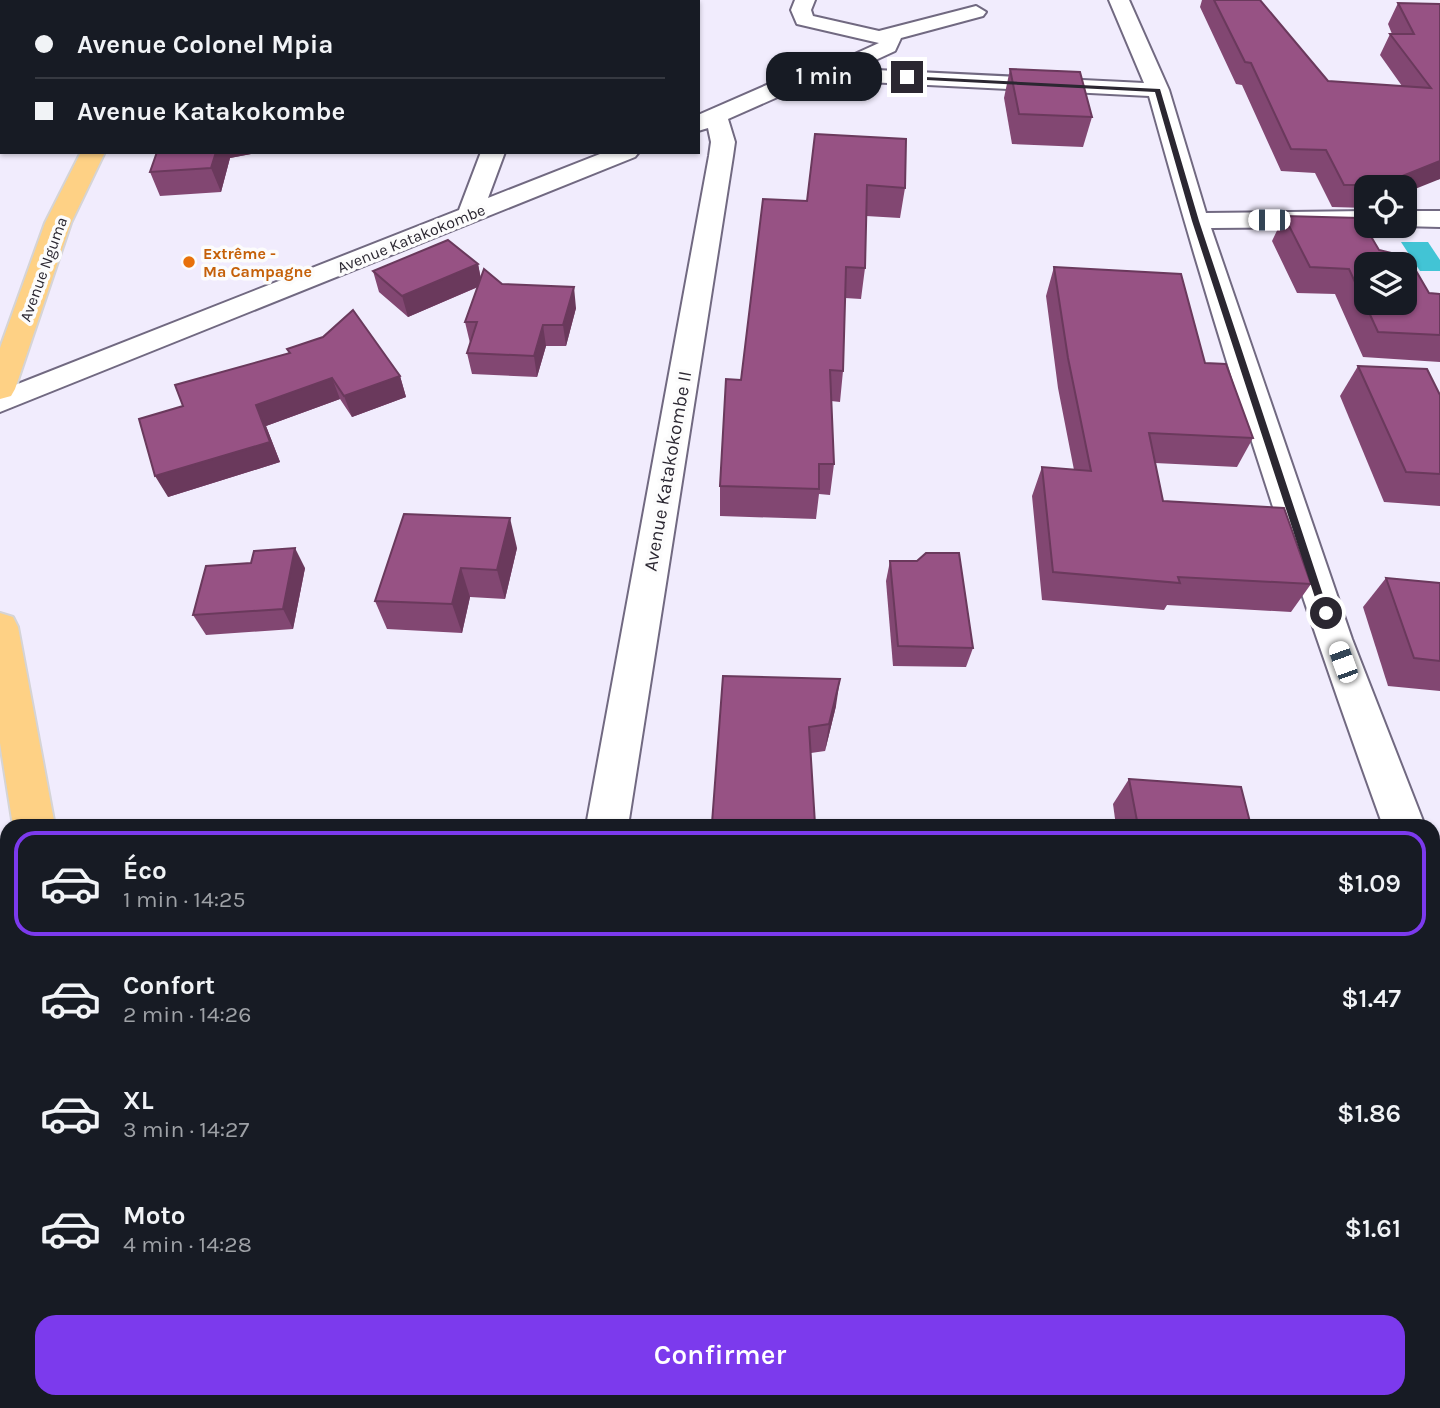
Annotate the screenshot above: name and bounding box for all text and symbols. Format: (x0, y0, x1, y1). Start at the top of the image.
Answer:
text: Avenue Colonel Mpia (77, 29, 334, 60)
callout: 1 min (767, 52, 883, 102)
route end (891, 61, 923, 93)
text: 1 min (795, 63, 853, 90)
text: Avenue Katakokombe (77, 96, 345, 127)
map controls (1354, 175, 1417, 315)
button: locate (1354, 175, 1417, 238)
street label: Avenue Katakokombe (334, 200, 488, 277)
car (1249, 210, 1291, 231)
street label: Avenue Nguma (16, 214, 71, 324)
place label: Extrême - Ma Campagne (203, 244, 312, 281)
button: layers (1354, 252, 1417, 315)
marker: Extrême - Ma Campagne (181, 254, 197, 270)
street label: Avenue Katakokombe II (640, 369, 696, 573)
route start (1310, 597, 1342, 629)
car (1326, 639, 1361, 685)
icon: car (39, 852, 102, 915)
text: Éco (123, 855, 167, 886)
text: $1.09 (1337, 868, 1401, 899)
text: 1 min · 14:25 (123, 886, 245, 913)
icon: car (39, 967, 102, 1030)
text: Confort (123, 970, 215, 1001)
text: $1.47 (1341, 983, 1401, 1014)
text: 2 min · 14:26 (123, 1001, 251, 1028)
icon: car (39, 1082, 102, 1145)
text: XL (123, 1085, 154, 1116)
text: $1.86 (1337, 1098, 1401, 1129)
text: 3 min · 14:27 (123, 1116, 249, 1143)
icon: car (39, 1197, 102, 1260)
text: Moto (123, 1200, 185, 1231)
text: $1.61 (1344, 1213, 1401, 1244)
text: 4 min · 14:28 (123, 1231, 252, 1258)
button: Confirmer (35, 1315, 1405, 1395)

